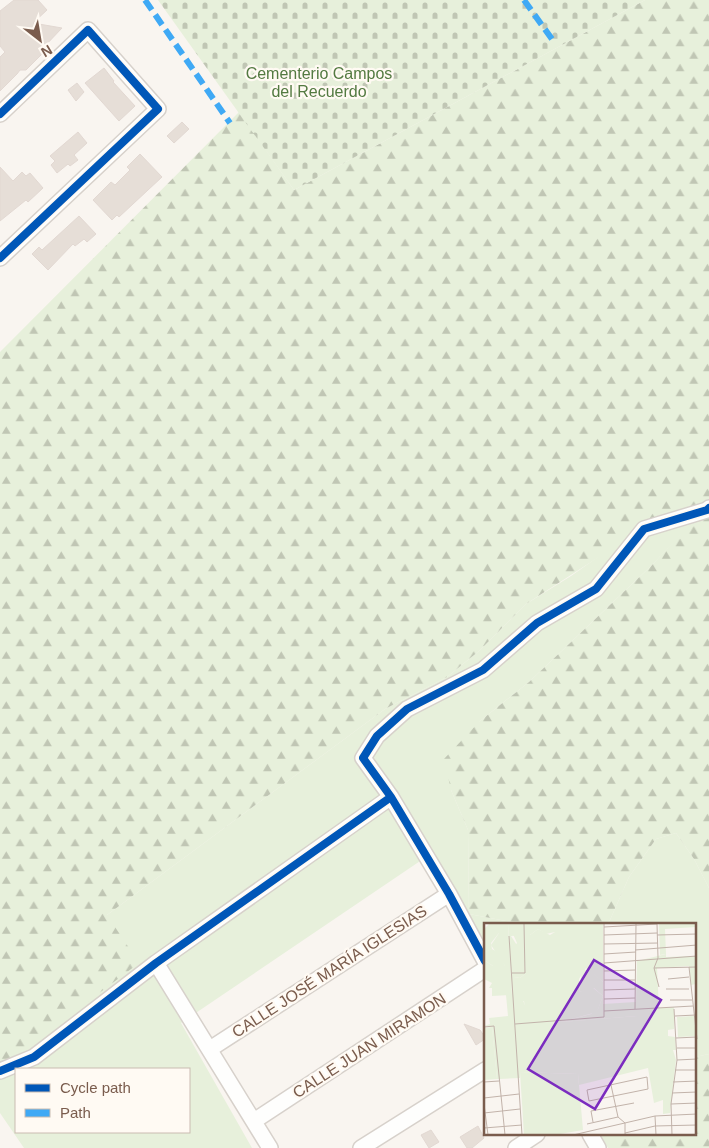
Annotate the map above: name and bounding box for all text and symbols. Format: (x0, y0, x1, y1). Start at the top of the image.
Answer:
north arrow (15, 15, 65, 65)
text: N (38, 42, 55, 61)
park label: Cementerio Campos del Recuerdo (246, 65, 392, 100)
street label: CALLE JOSÉ MARÍA IGLESIAS (228, 901, 430, 1041)
inset map (484, 923, 696, 1136)
street label: CALLE JUAN MIRAMON (290, 990, 449, 1101)
legend (15, 1068, 190, 1133)
text: Cycle path (60, 1079, 131, 1096)
text: Path (60, 1104, 91, 1121)

